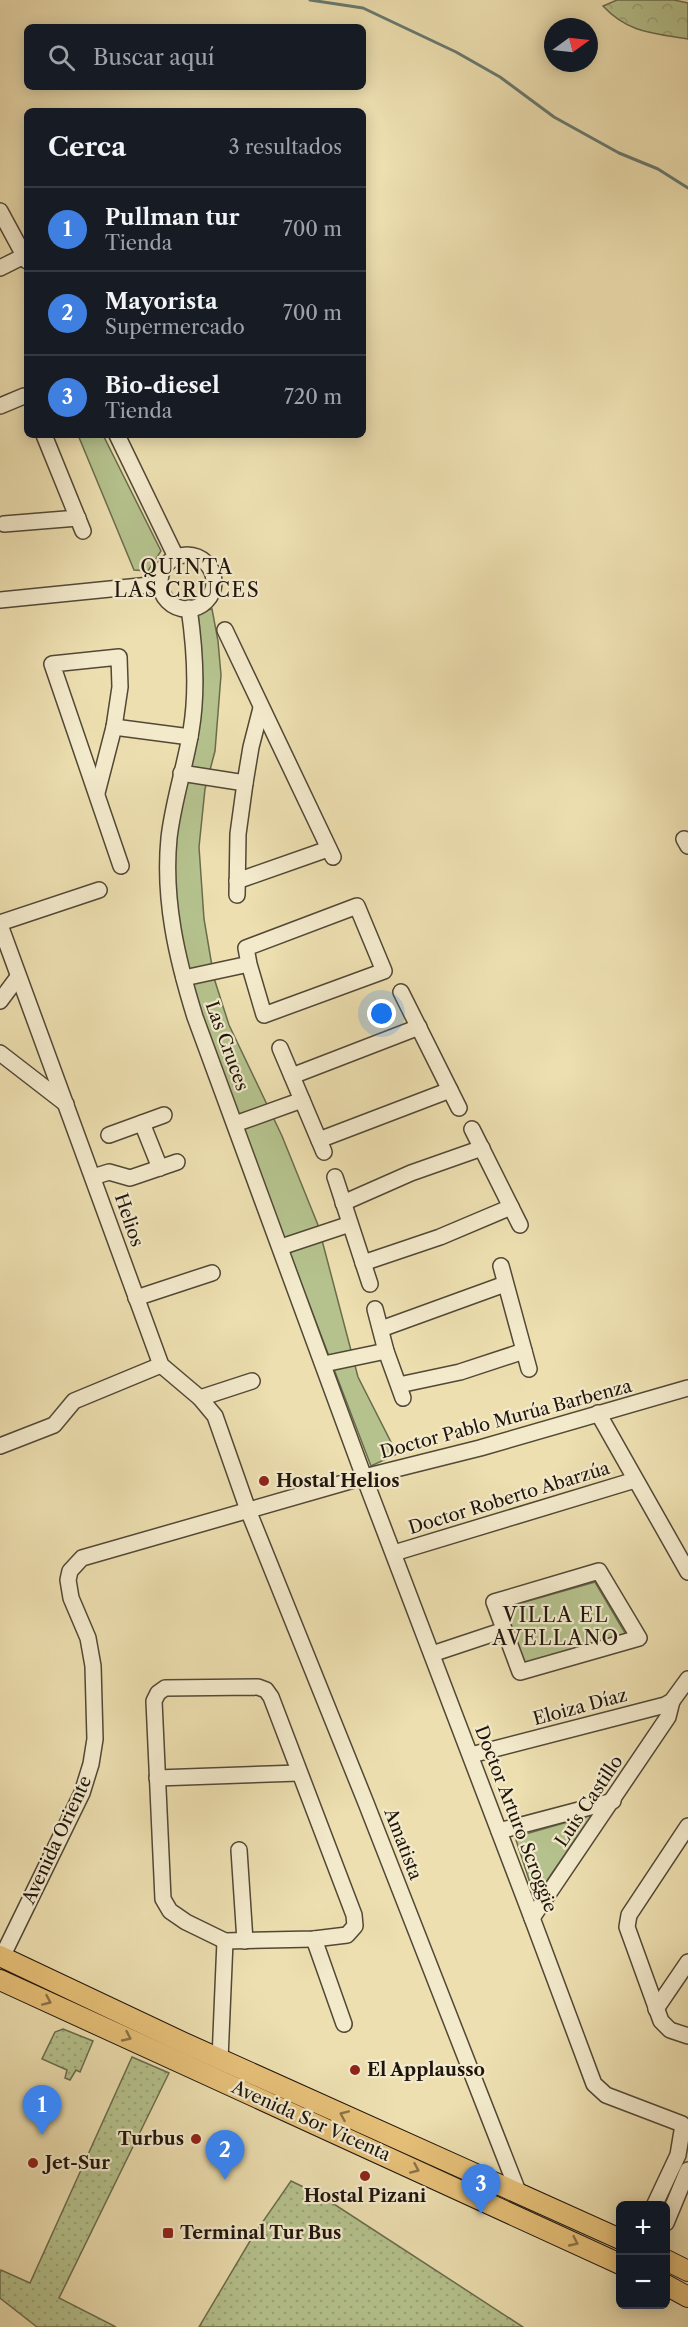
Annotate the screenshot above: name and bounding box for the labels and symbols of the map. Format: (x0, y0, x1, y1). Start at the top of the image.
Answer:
north arrow (544, 18, 598, 72)
district label: QUINTA LAS CRUCES (114, 555, 260, 602)
street label: Las Cruces (201, 998, 253, 1094)
your location (367, 999, 396, 1028)
street label: Helios (110, 1191, 148, 1249)
street label: Doctor Pablo Murúa Barbenza (378, 1375, 635, 1463)
street label: Doctor Roberto Abarzúa (406, 1457, 613, 1539)
place label: Hostal Helios (276, 1470, 400, 1492)
marker: Hostal Helios (257, 1474, 271, 1488)
district label: VILLA EL AVELLANO (491, 1603, 620, 1650)
street label: Eloiza Díaz (531, 1684, 629, 1730)
street label: Doctor Arturo Scroggie (470, 1722, 562, 1916)
street label: Luis Castillo (550, 1751, 628, 1851)
street label: Avenida Oriente (17, 1772, 96, 1909)
street label: Amatista (379, 1804, 427, 1883)
one-way arrow (41, 1994, 52, 2006)
one-way arrow (120, 2030, 131, 2042)
place label: El Applausso (367, 2059, 485, 2081)
marker: El Applausso (348, 2063, 362, 2077)
street label: Avenida Sor Vicenta (227, 2076, 394, 2166)
pin: 1 (22, 2086, 62, 2135)
one-way arrow (339, 2110, 350, 2122)
place label: Turbus (118, 2128, 184, 2150)
pin: 2 (206, 2130, 244, 2180)
marker: Turbus (189, 2132, 203, 2146)
place label: Jet-Sur (42, 2152, 110, 2174)
marker: Jet-Sur (26, 2156, 40, 2170)
one-way arrow (409, 2161, 420, 2173)
pin: 3 (462, 2164, 500, 2214)
marker: Hostal Pizani (358, 2169, 372, 2183)
place label: Hostal Pizani (304, 2185, 427, 2207)
place label: Terminal Tur Bus (180, 2222, 341, 2244)
marker: Terminal Tur Bus (161, 2226, 175, 2240)
one-way arrow (567, 2235, 578, 2247)

